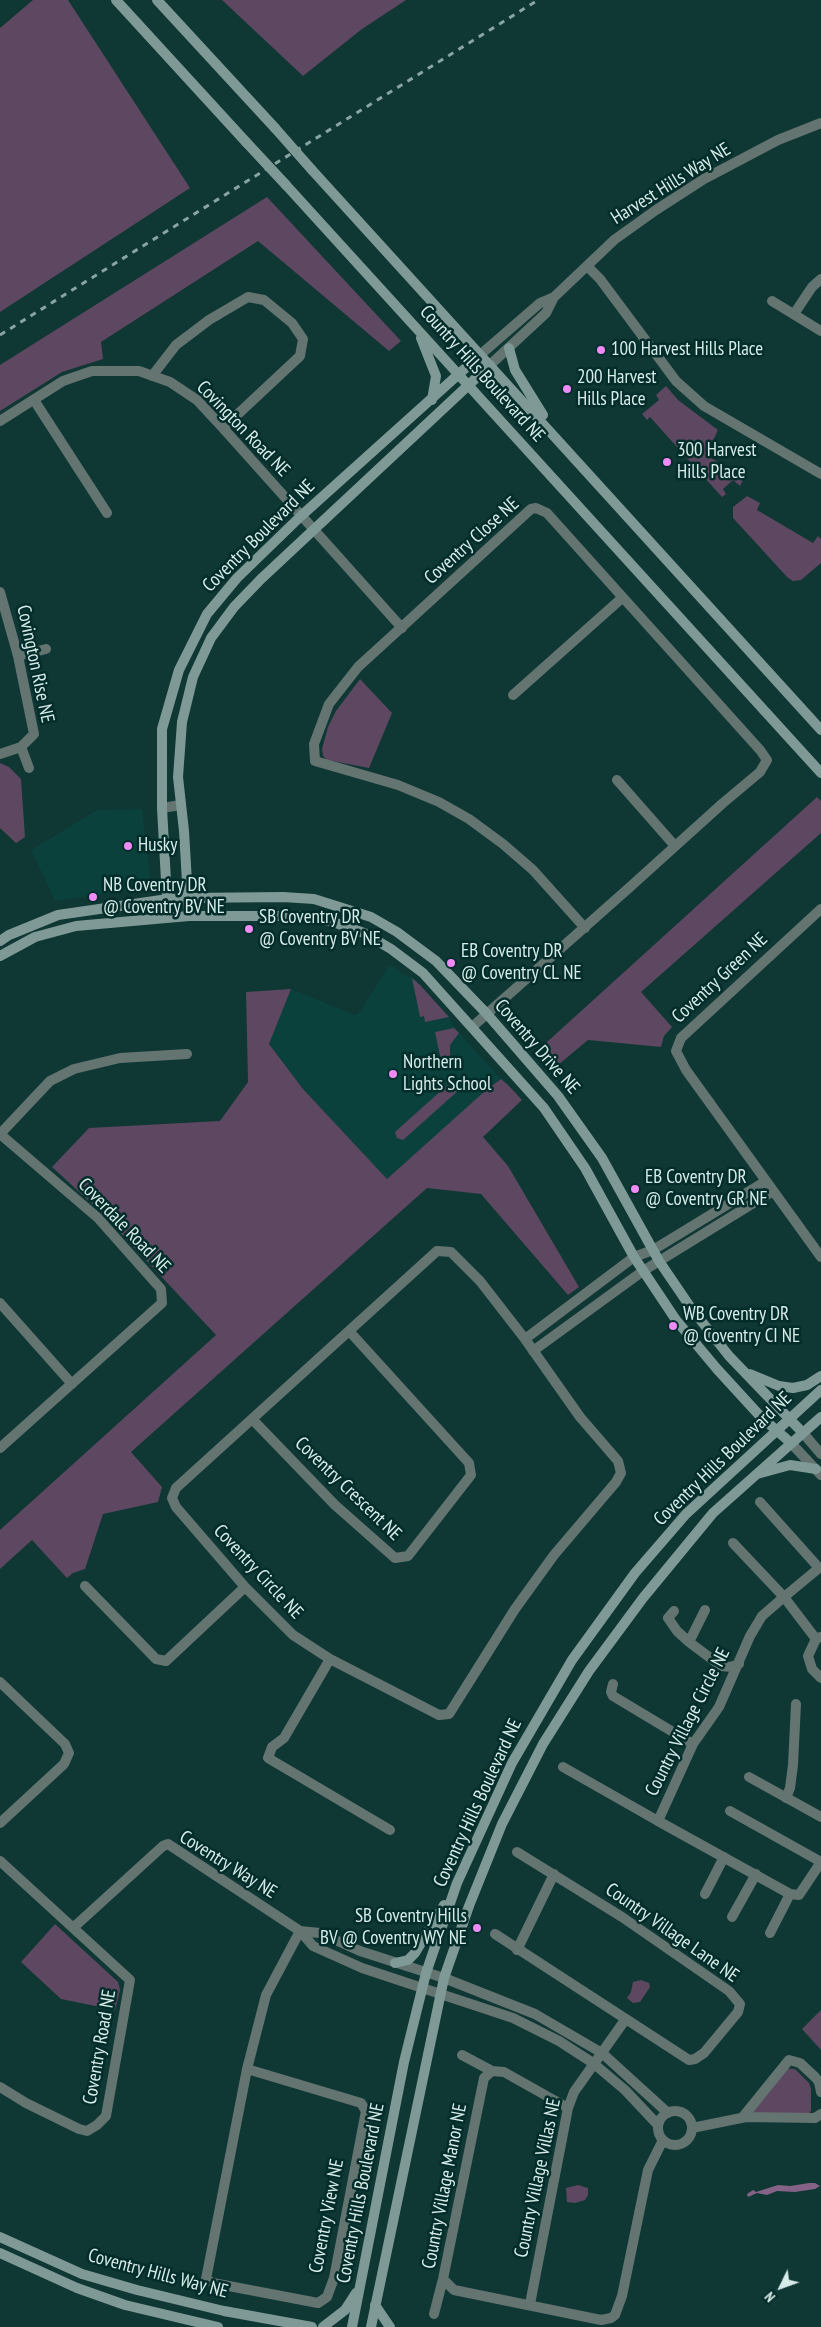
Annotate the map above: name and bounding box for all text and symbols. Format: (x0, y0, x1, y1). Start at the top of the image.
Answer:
street label: Harvest Hills Way NE (607, 138, 735, 230)
street label: Country Hills Boulevard NE (415, 301, 549, 447)
place label: 100 Harvest Hills Place (611, 339, 763, 361)
marker: 100 Harvest Hills Place (595, 344, 607, 356)
place label: 200 Harvest Hills Place (577, 367, 657, 411)
street label: Covington Road NE (191, 376, 295, 482)
marker: 200 Harvest Hills Place (561, 383, 573, 395)
place label: 300 Harvest Hills Place (677, 440, 757, 484)
marker: 300 Harvest Hills Place (661, 456, 673, 468)
street label: Coventry Boulevard NE (198, 475, 320, 597)
street label: Coventry Close NE (420, 493, 524, 589)
street label: Covington Rise NE (11, 603, 59, 725)
place label: Husky (138, 835, 177, 857)
marker: Husky (122, 840, 134, 852)
place label: NB Coventry DR @ Coventry BV NE (103, 875, 225, 919)
marker: NB Coventry DR @ Coventry BV NE (87, 891, 99, 903)
place label: SB Coventry DR @ Coventry BV NE (259, 907, 381, 951)
marker: SB Coventry DR @ Coventry BV NE (243, 923, 255, 935)
street label: Coventry Green NE (668, 928, 772, 1028)
place label: EB Coventry DR @ Coventry CL NE (461, 941, 582, 985)
marker: EB Coventry DR @ Coventry CL NE (445, 957, 457, 969)
street label: Coventry Drive NE (490, 995, 584, 1099)
place label: Northern Lights School (403, 1052, 491, 1096)
marker: Northern Lights School (387, 1068, 399, 1080)
place label: EB Coventry DR @ Coventry GR NE (645, 1167, 768, 1211)
street label: Coverdale Road NE (73, 1174, 175, 1278)
marker: EB Coventry DR @ Coventry GR NE (629, 1183, 641, 1195)
place label: WB Coventry DR @ Coventry CI NE (683, 1304, 800, 1348)
marker: WB Coventry DR @ Coventry CI NE (667, 1320, 679, 1332)
street label: Coventry Hills Boulevard NE (649, 1387, 797, 1531)
street label: Coventry Crescent NE (290, 1432, 406, 1546)
street label: Coventry Circle NE (208, 1520, 308, 1624)
street label: Country Village Circle NE (641, 1644, 735, 1800)
street label: Coventry Hills Boulevard NE (429, 1715, 527, 1891)
street label: Coventry Way NE (175, 1826, 281, 1904)
street label: Country Village Lane NE (601, 1878, 743, 1988)
place label: SB Coventry Hills BV @ Coventry WY NE (320, 1906, 467, 1950)
marker: SB Coventry Hills BV @ Coventry WY NE (471, 1922, 483, 1934)
street label: Coventry Road NE (79, 1988, 121, 2106)
street label: Country Village Villas NE (510, 2096, 566, 2260)
street label: Coventry Hills Boulevard NE (332, 2101, 390, 2285)
street label: Country Village Manor NE (418, 2101, 472, 2271)
street label: Coventry View NE (305, 2157, 349, 2275)
street label: Coventry Hills Way NE (85, 2244, 231, 2304)
north arrow (756, 2262, 806, 2312)
text: N (761, 2288, 779, 2306)

